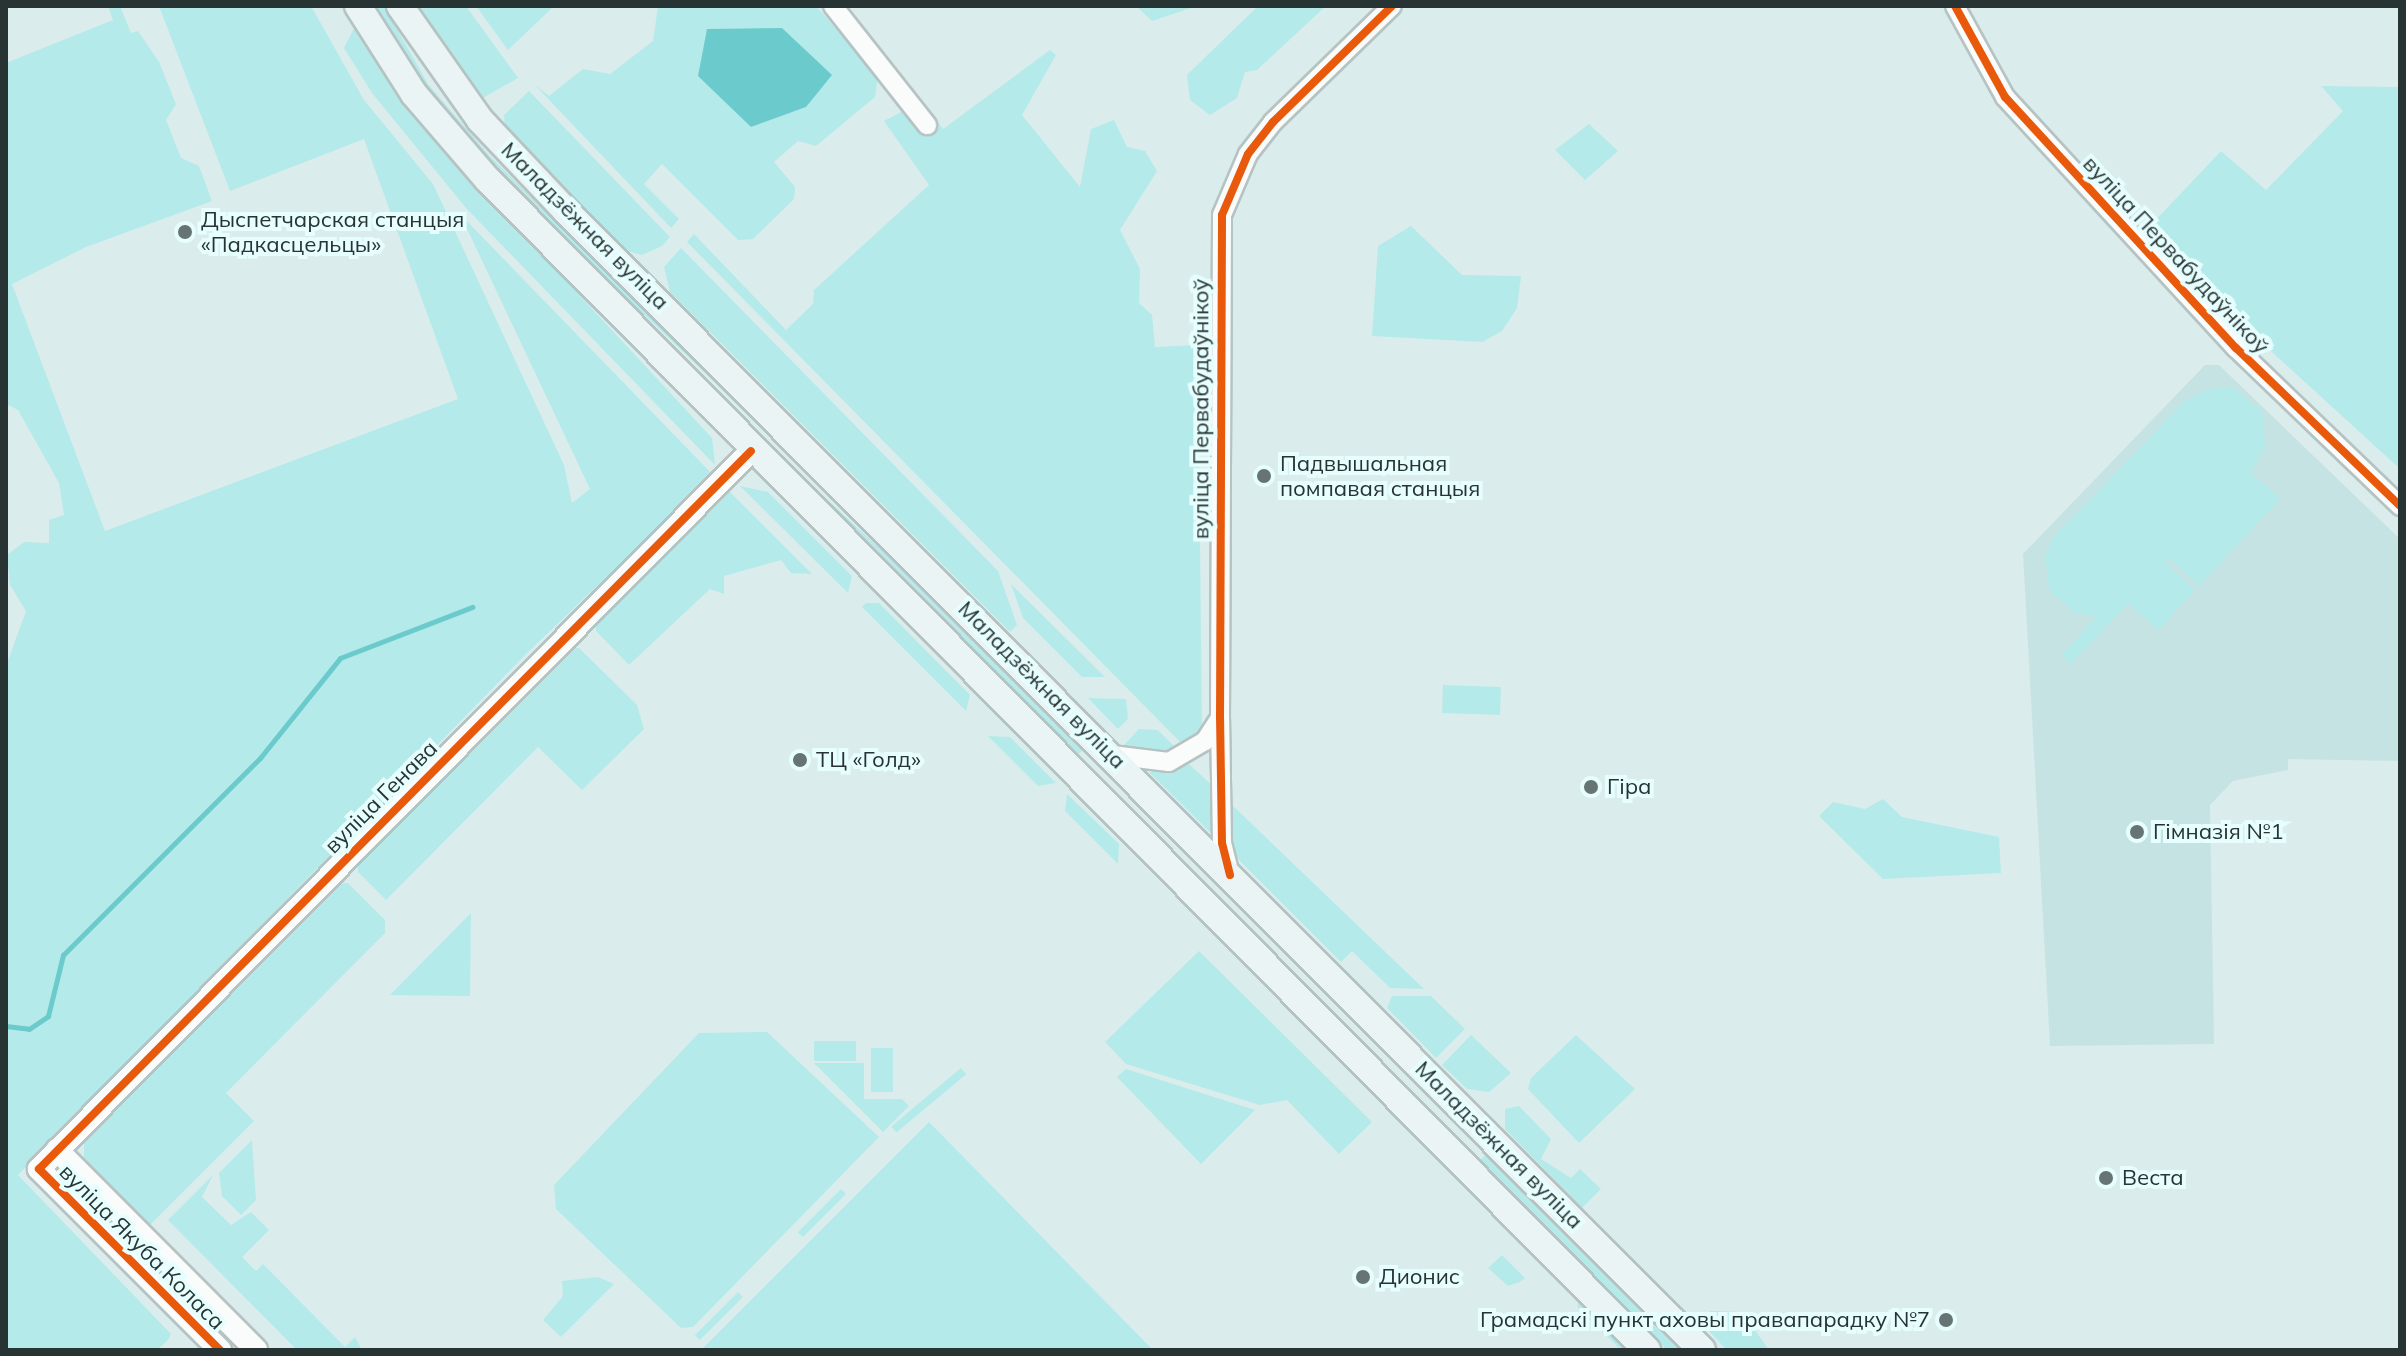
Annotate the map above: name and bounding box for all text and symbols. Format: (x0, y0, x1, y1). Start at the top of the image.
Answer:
street label: Маладзёжная вуліца (496, 137, 674, 315)
street label: вуліца Первабудаўнікоў (2077, 151, 2275, 359)
place label: Дыспетчарская станцыя «Падкасцельцы» (201, 206, 464, 258)
marker: Дыспетчарская станцыя «Падкасцельцы» (176, 223, 194, 241)
street label: вуліца Первабудаўнікоў (1188, 279, 1214, 539)
place label: Падвышальная помпавая станцыя (1280, 450, 1480, 502)
marker: Падвышальная помпавая станцыя (1255, 467, 1273, 485)
street label: Маладзёжная вуліца (953, 596, 1131, 774)
street label: вуліца Генава (319, 735, 443, 859)
place label: ТЦ «Голд» (816, 747, 921, 773)
marker: ТЦ «Голд» (791, 751, 809, 769)
place label: Гіра (1607, 774, 1652, 800)
marker: Гіра (1582, 778, 1600, 796)
place label: Гімназія №1 (2153, 819, 2284, 845)
marker: Гімназія №1 (2128, 823, 2146, 841)
street label: Маладзёжная вуліца (1410, 1056, 1588, 1234)
street label: вуліца Якуба Коласа (54, 1159, 230, 1335)
place label: Веста (2122, 1165, 2184, 1191)
marker: Веста (2097, 1169, 2115, 1187)
place label: Дионис (1379, 1264, 1460, 1290)
marker: Дионис (1354, 1268, 1372, 1286)
place label: Грамадскі пункт аховы правапарадку №7 (1480, 1307, 1930, 1333)
marker: Грамадскі пункт аховы правапарадку №7 (1937, 1311, 1955, 1329)

